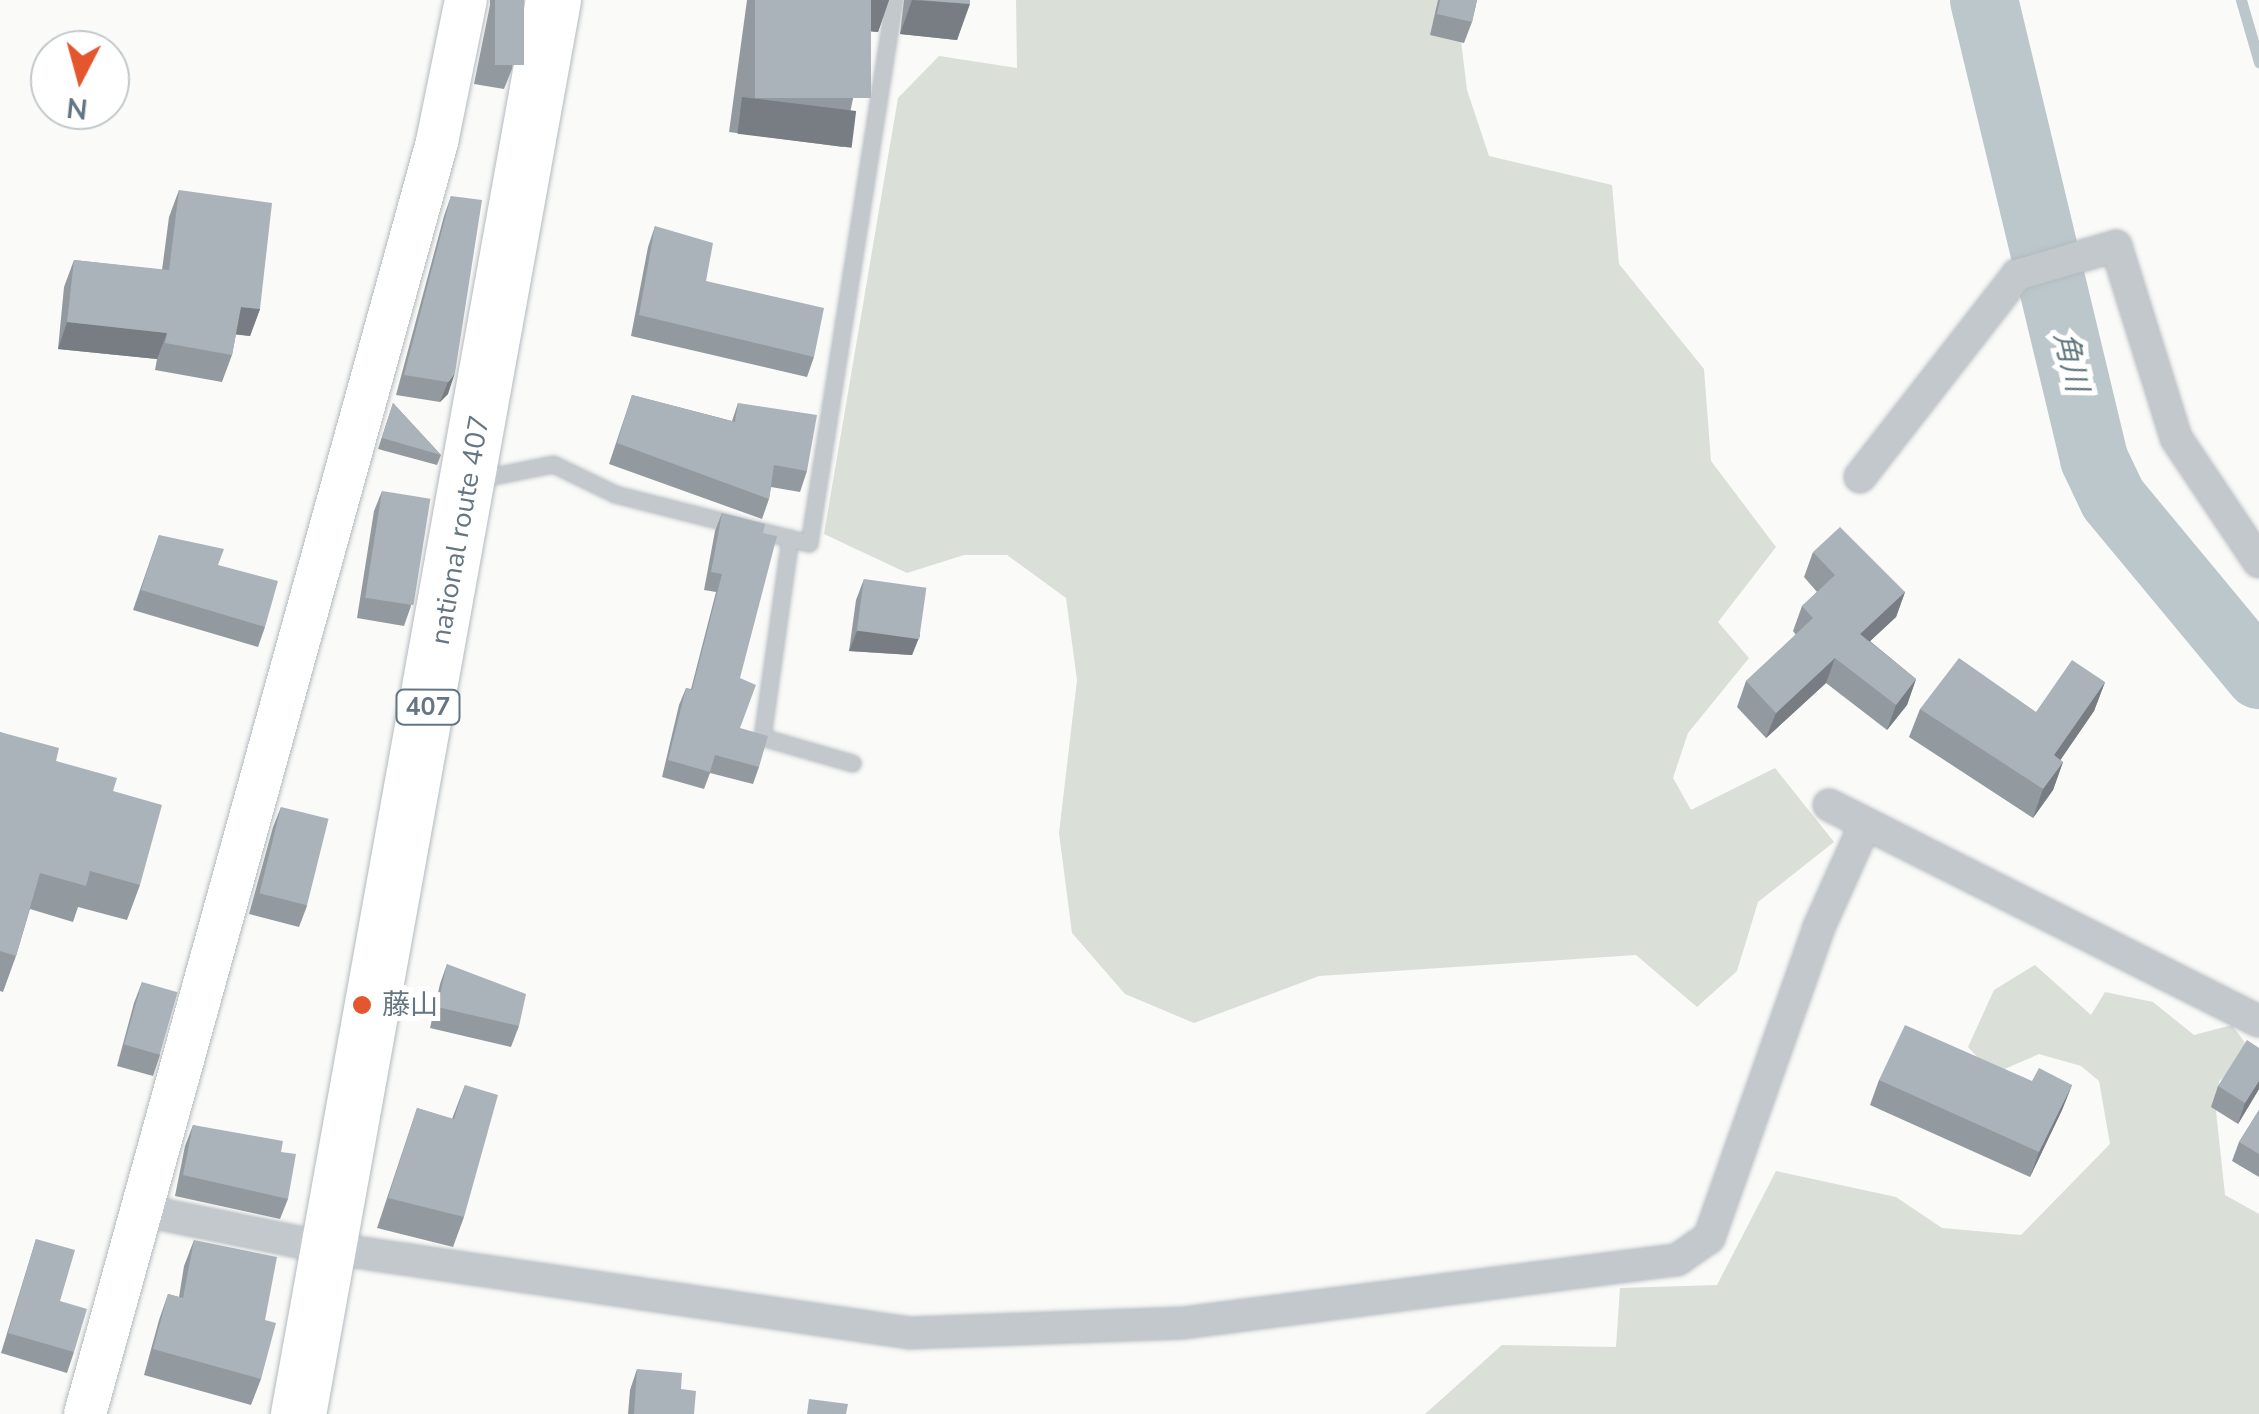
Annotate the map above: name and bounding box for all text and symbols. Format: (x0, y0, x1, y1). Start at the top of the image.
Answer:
north arrow (30, 30, 130, 130)
text: N (65, 88, 89, 128)
water label: 角川 (2046, 329, 2094, 395)
street label: national route 407 (423, 413, 497, 647)
road number: 407 (396, 687, 460, 727)
place label: 藤山 (382, 988, 438, 1022)
marker: 藤山 (351, 994, 373, 1016)

